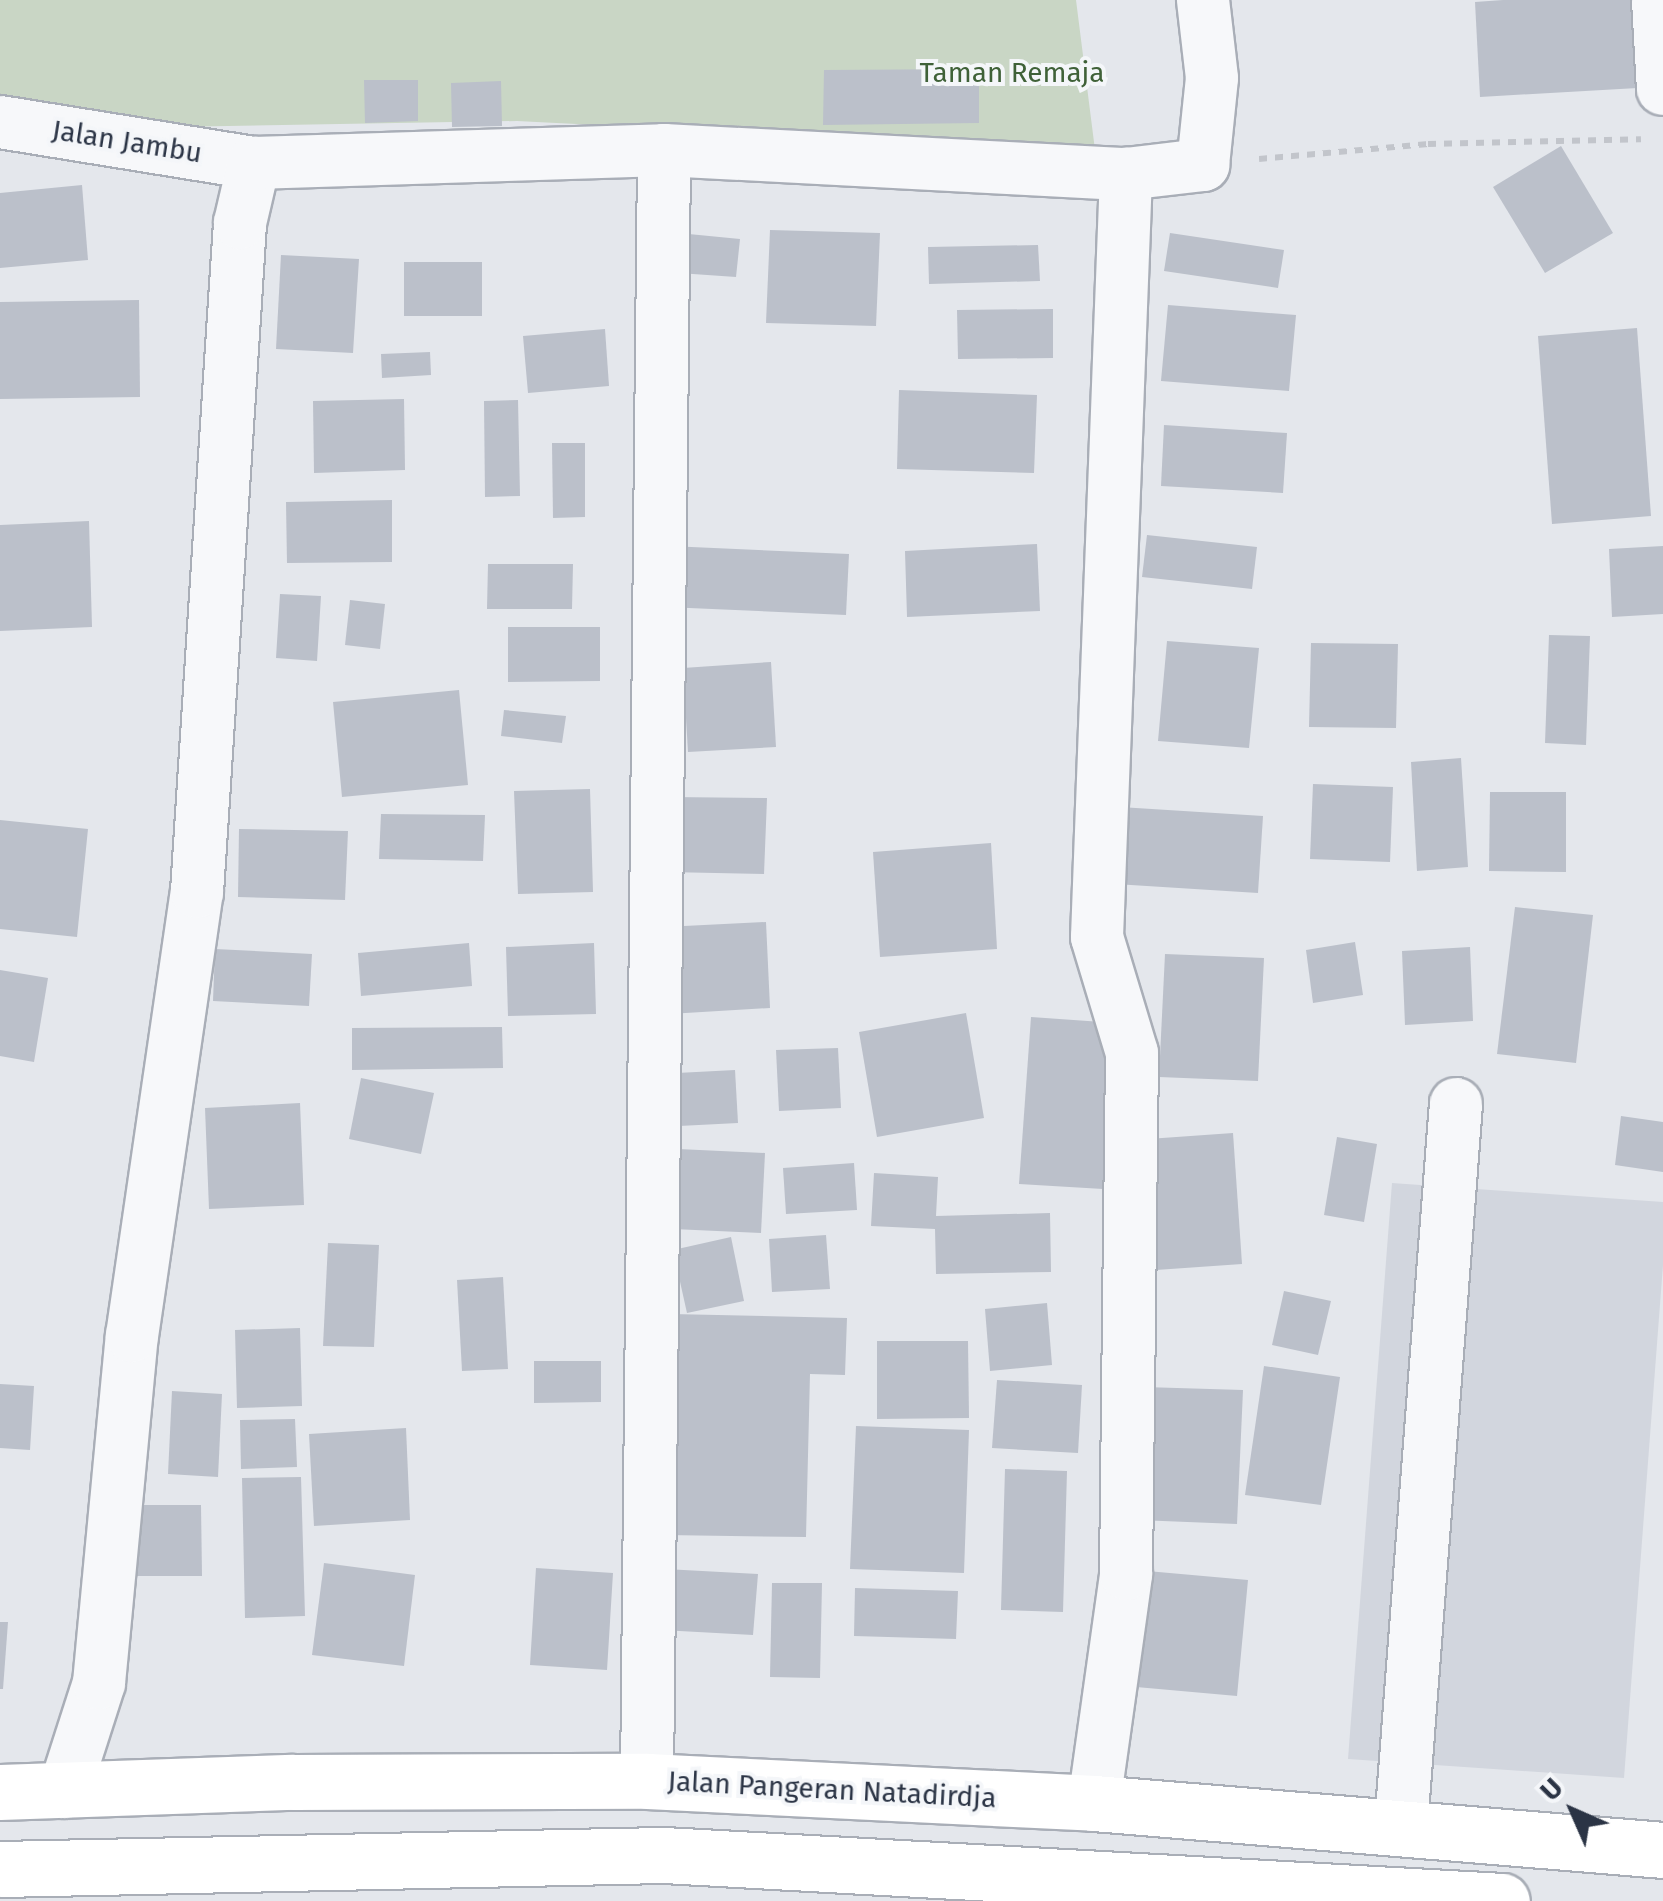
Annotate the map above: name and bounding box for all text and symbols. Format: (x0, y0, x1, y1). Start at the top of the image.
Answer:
park label: Taman Remaja (919, 56, 1105, 90)
street label: Jalan Jambu (50, 114, 204, 170)
north arrow (1523, 1761, 1623, 1861)
street label: Jalan Pangeran Natadirdja (667, 1765, 997, 1815)
text: U (1533, 1771, 1570, 1808)

